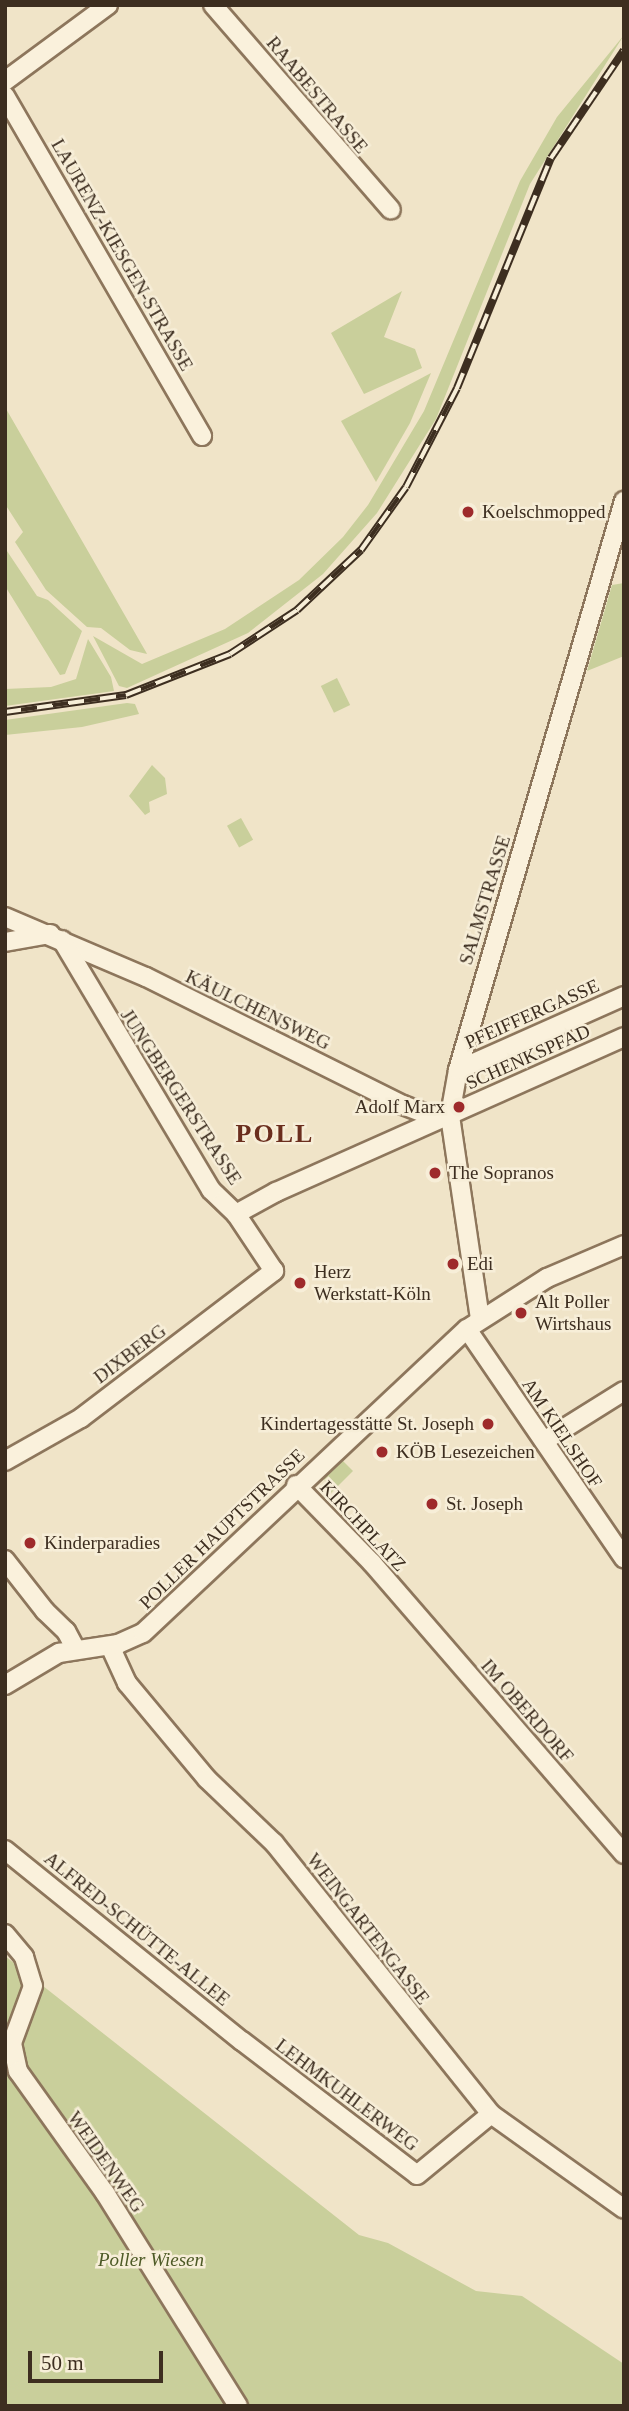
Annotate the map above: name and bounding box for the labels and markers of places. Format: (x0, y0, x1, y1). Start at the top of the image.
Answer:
place label: Koelschmopped (482, 501, 605, 523)
marker: Koelschmopped (460, 504, 476, 520)
place label: Adolf Marx (355, 1096, 445, 1118)
marker: Adolf Marx (451, 1099, 467, 1115)
place label: The Sopranos (449, 1162, 554, 1184)
marker: The Sopranos (427, 1165, 443, 1181)
place label: Edi (467, 1253, 493, 1275)
marker: Edi (445, 1256, 461, 1272)
place label: Herz Werkstatt-Köln (314, 1261, 431, 1305)
marker: Herz Werkstatt-Köln (292, 1275, 308, 1291)
place label: Alt Poller Wirtshaus (535, 1291, 611, 1335)
marker: Alt Poller Wirtshaus (513, 1305, 529, 1321)
place label: Kindertagesstätte St. Joseph (260, 1413, 474, 1435)
marker: Kindertagesstätte St. Joseph (480, 1416, 496, 1432)
place label: KÖB Lesezeichen (396, 1441, 535, 1463)
marker: KÖB Lesezeichen (374, 1444, 390, 1460)
place label: St. Joseph (446, 1493, 523, 1515)
marker: St. Joseph (424, 1496, 440, 1512)
place label: Kinderparadies (44, 1532, 160, 1554)
marker: Kinderparadies (22, 1535, 38, 1551)

